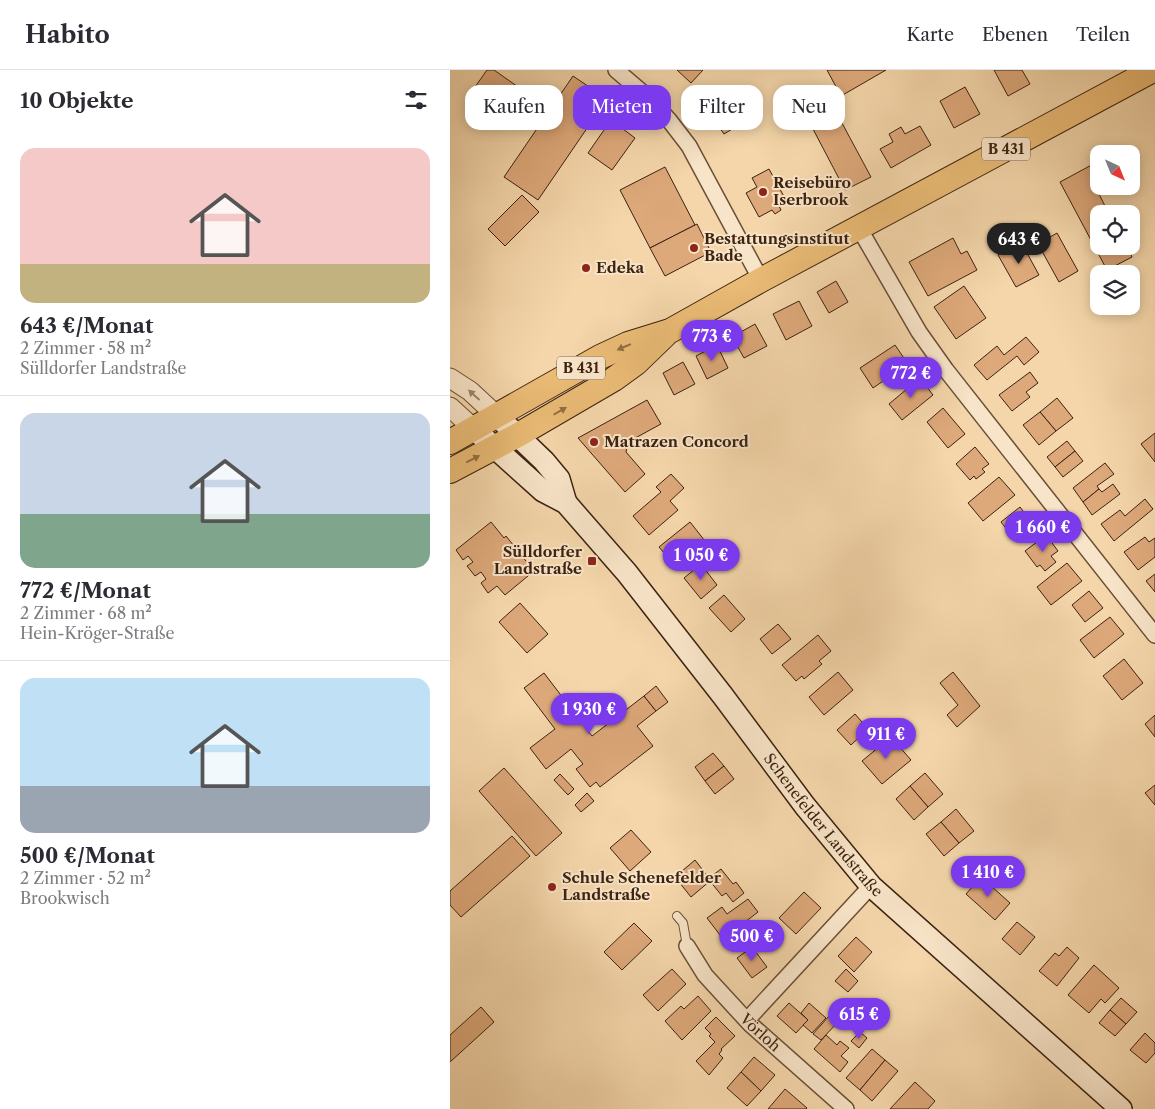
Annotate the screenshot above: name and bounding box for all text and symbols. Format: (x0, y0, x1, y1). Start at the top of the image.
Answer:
text: Habito (25, 20, 110, 49)
text: Karte (906, 24, 954, 46)
text: Ebenen (982, 24, 1048, 46)
text: Teilen (1076, 24, 1130, 46)
chip: Kaufen (465, 85, 563, 130)
chip: Mieten (573, 85, 671, 130)
chip: Filter (681, 85, 763, 130)
chip: Neu (773, 85, 845, 130)
icon: filters (402, 86, 430, 114)
text: 10 Objekte (20, 88, 134, 113)
road number: B 431 (982, 138, 1030, 160)
north arrow (1090, 145, 1140, 195)
map controls (1090, 145, 1140, 315)
place label: Reisebüro Iserbrook (773, 173, 851, 209)
icon: home (180, 180, 270, 270)
marker: Reisebüro Iserbrook (757, 186, 769, 198)
button: locate (1090, 205, 1140, 255)
pin: 643 € (984, 222, 1054, 265)
place label: Bestattungsinstitut Bade (704, 229, 849, 265)
text: 643 € (998, 229, 1040, 249)
marker: Bestattungsinstitut Bade (688, 242, 700, 254)
place label: Edeka (596, 258, 645, 277)
marker: Edeka (580, 262, 592, 274)
button: layers (1090, 265, 1140, 315)
text: 643 €/Monat (20, 313, 153, 338)
pin: 773 € (677, 320, 747, 362)
text: 773 € (692, 326, 732, 346)
text: 2 Zimmer · 58 m² (20, 338, 151, 358)
one-way arrow (617, 343, 631, 351)
road number: B 431 (557, 356, 605, 380)
pin: 772 € (876, 356, 946, 399)
text: Sülldorfer Landstraße (20, 358, 187, 378)
text: 772 € (891, 363, 931, 383)
one-way arrow (468, 390, 481, 401)
one-way arrow (553, 406, 566, 415)
place label: Matrazen Concord (604, 432, 749, 451)
marker: Matrazen Concord (588, 436, 600, 448)
icon: home (180, 446, 270, 536)
one-way arrow (466, 455, 480, 463)
pin: 1 660 € (997, 510, 1089, 553)
text: 1 660 € (1016, 517, 1070, 537)
pin: 1 050 € (655, 538, 747, 581)
place label: Sülldorfer Landstraße (494, 542, 583, 578)
text: 1 050 € (674, 545, 728, 565)
marker: Sülldorfer Landstraße (586, 555, 598, 567)
text: 772 €/Monat (20, 578, 151, 603)
text: 2 Zimmer · 68 m² (20, 603, 152, 623)
text: Hein-Kröger-Straße (20, 623, 174, 643)
pin: 1 930 € (543, 692, 635, 735)
text: 1 930 € (562, 699, 616, 719)
icon: home (180, 711, 270, 801)
pin: 911 € (851, 718, 921, 760)
text: 911 € (867, 724, 905, 744)
street label: Schenefelder Landstraße (760, 749, 887, 901)
text: 500 €/Monat (20, 843, 155, 868)
pin: 1 410 € (942, 856, 1034, 898)
text: 1 410 € (962, 862, 1014, 882)
text: 2 Zimmer · 52 m² (20, 868, 151, 888)
place label: Schule Schenefelder Landstraße (562, 868, 722, 904)
marker: Schule Schenefelder Landstraße (546, 881, 558, 893)
text: Brookwisch (20, 888, 110, 908)
pin: 500 € (717, 920, 787, 962)
text: 500 € (730, 926, 774, 946)
pin: 615 € (824, 998, 894, 1040)
text: 615 € (839, 1004, 879, 1024)
street label: Vörloh (735, 1009, 785, 1056)

